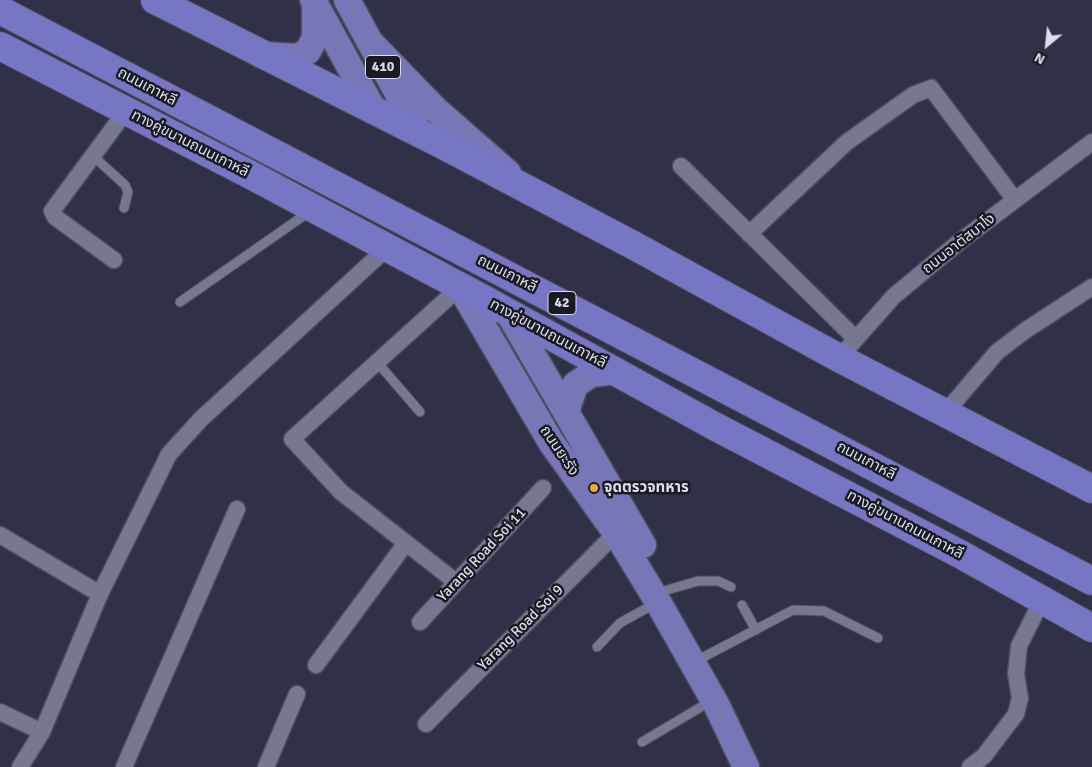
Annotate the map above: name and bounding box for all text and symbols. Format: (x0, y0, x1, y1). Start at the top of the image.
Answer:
north arrow (1022, 20, 1072, 70)
text: N (1031, 49, 1048, 68)
road number: 410 (366, 56, 400, 78)
street label: ถนนเกาหลี (114, 64, 180, 110)
street label: ทางคู่ขนานถนนเกาหลี (128, 107, 252, 181)
street label: ถนนอาตัสบาโง (919, 210, 999, 278)
street label: ถนนเกาหลี (474, 251, 540, 297)
road number: 42 (548, 292, 576, 314)
street label: ทางคู่ขนานถนนเกาหลี (487, 296, 609, 372)
street label: ถนนยะรัง (536, 422, 582, 480)
street label: ถนนเกาหลี (833, 438, 899, 484)
place label: จุดตรวจทหาร (604, 479, 689, 497)
marker: จุดตรวจทหาร (588, 482, 600, 494)
street label: ทางคู่ขนานถนนเกาหลี (844, 487, 966, 563)
street label: Yarang Road Soi 11 (434, 504, 530, 606)
street label: Yarang Road Soi 9 (474, 581, 568, 675)

